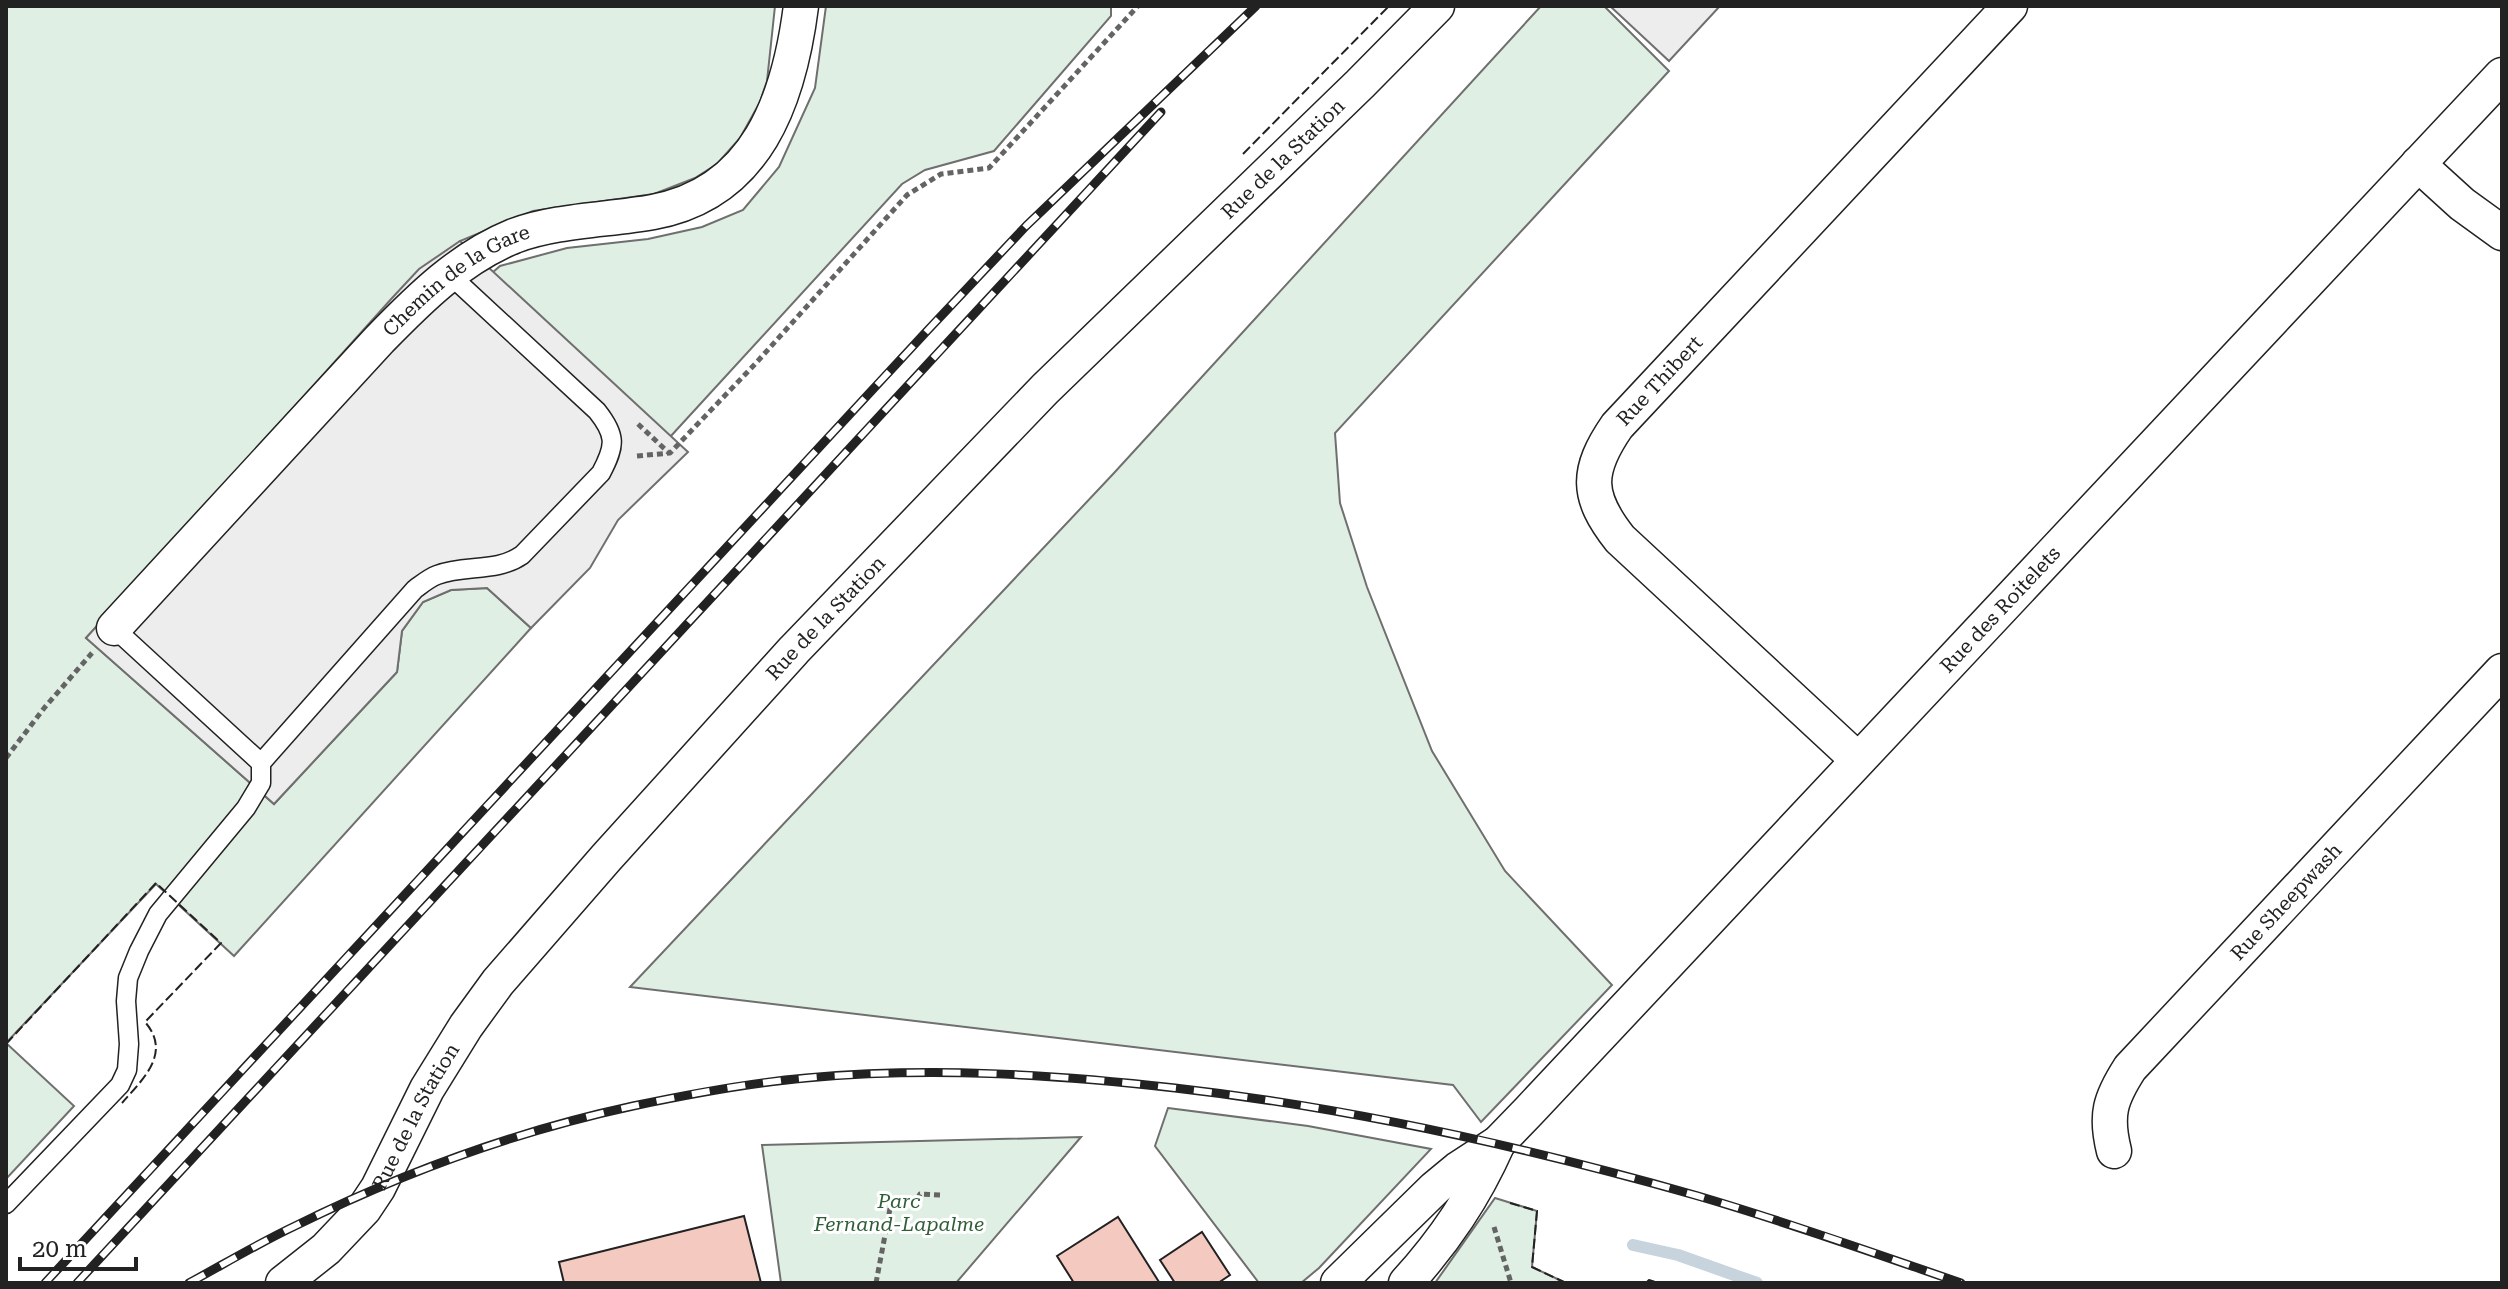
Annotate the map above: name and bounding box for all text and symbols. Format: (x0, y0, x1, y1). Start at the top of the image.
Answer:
street label: Rue de la Station (1216, 94, 1349, 224)
street label: Chemin de la Gare (377, 220, 532, 341)
street label: Rue Thibert (1611, 330, 1708, 431)
street label: Rue des Roitelets (1935, 541, 2065, 678)
street label: Rue de la Station (761, 551, 890, 685)
street label: Rue Sheepwash (2225, 838, 2347, 965)
street label: Rue de la Station (367, 1039, 464, 1194)
park label: Parc Fernand-Lapalme (813, 1189, 984, 1236)
scale bar (20, 1221, 136, 1271)
text: 20 m (32, 1235, 87, 1263)

